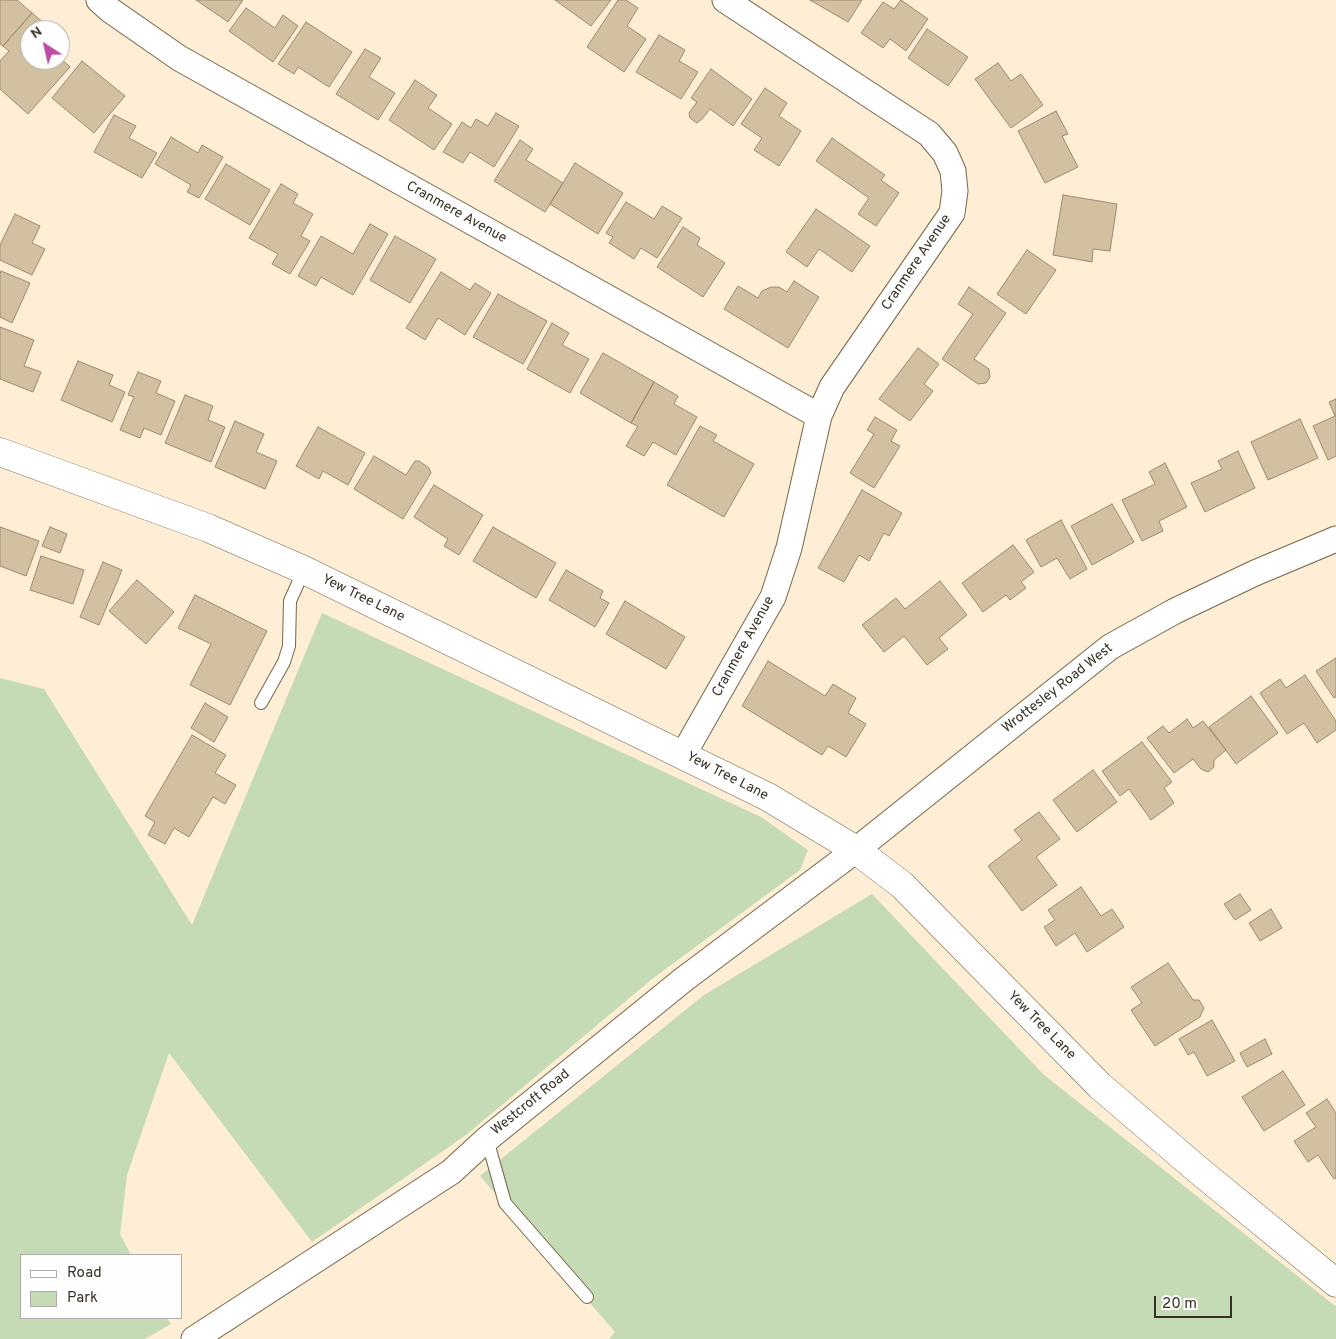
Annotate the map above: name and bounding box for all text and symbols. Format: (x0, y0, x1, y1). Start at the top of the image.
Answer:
north arrow (20, 20, 70, 70)
text: N (28, 23, 46, 43)
street label: Cranmere Avenue (403, 178, 509, 248)
street label: Cranmere Avenue (879, 212, 955, 314)
street label: Yew Tree Lane (319, 572, 407, 626)
street label: Cranmere Avenue (709, 594, 779, 700)
street label: Wrottesley Road West (999, 641, 1117, 737)
street label: Yew Tree Lane (683, 749, 771, 805)
street label: Yew Tree Lane (1003, 988, 1079, 1064)
street label: Westcroft Road (488, 1066, 574, 1140)
legend (20, 1254, 182, 1319)
text: Road (67, 1264, 102, 1283)
scale bar (1156, 1286, 1234, 1318)
text: Park (67, 1289, 98, 1308)
text: 20 m (1162, 1295, 1197, 1314)

